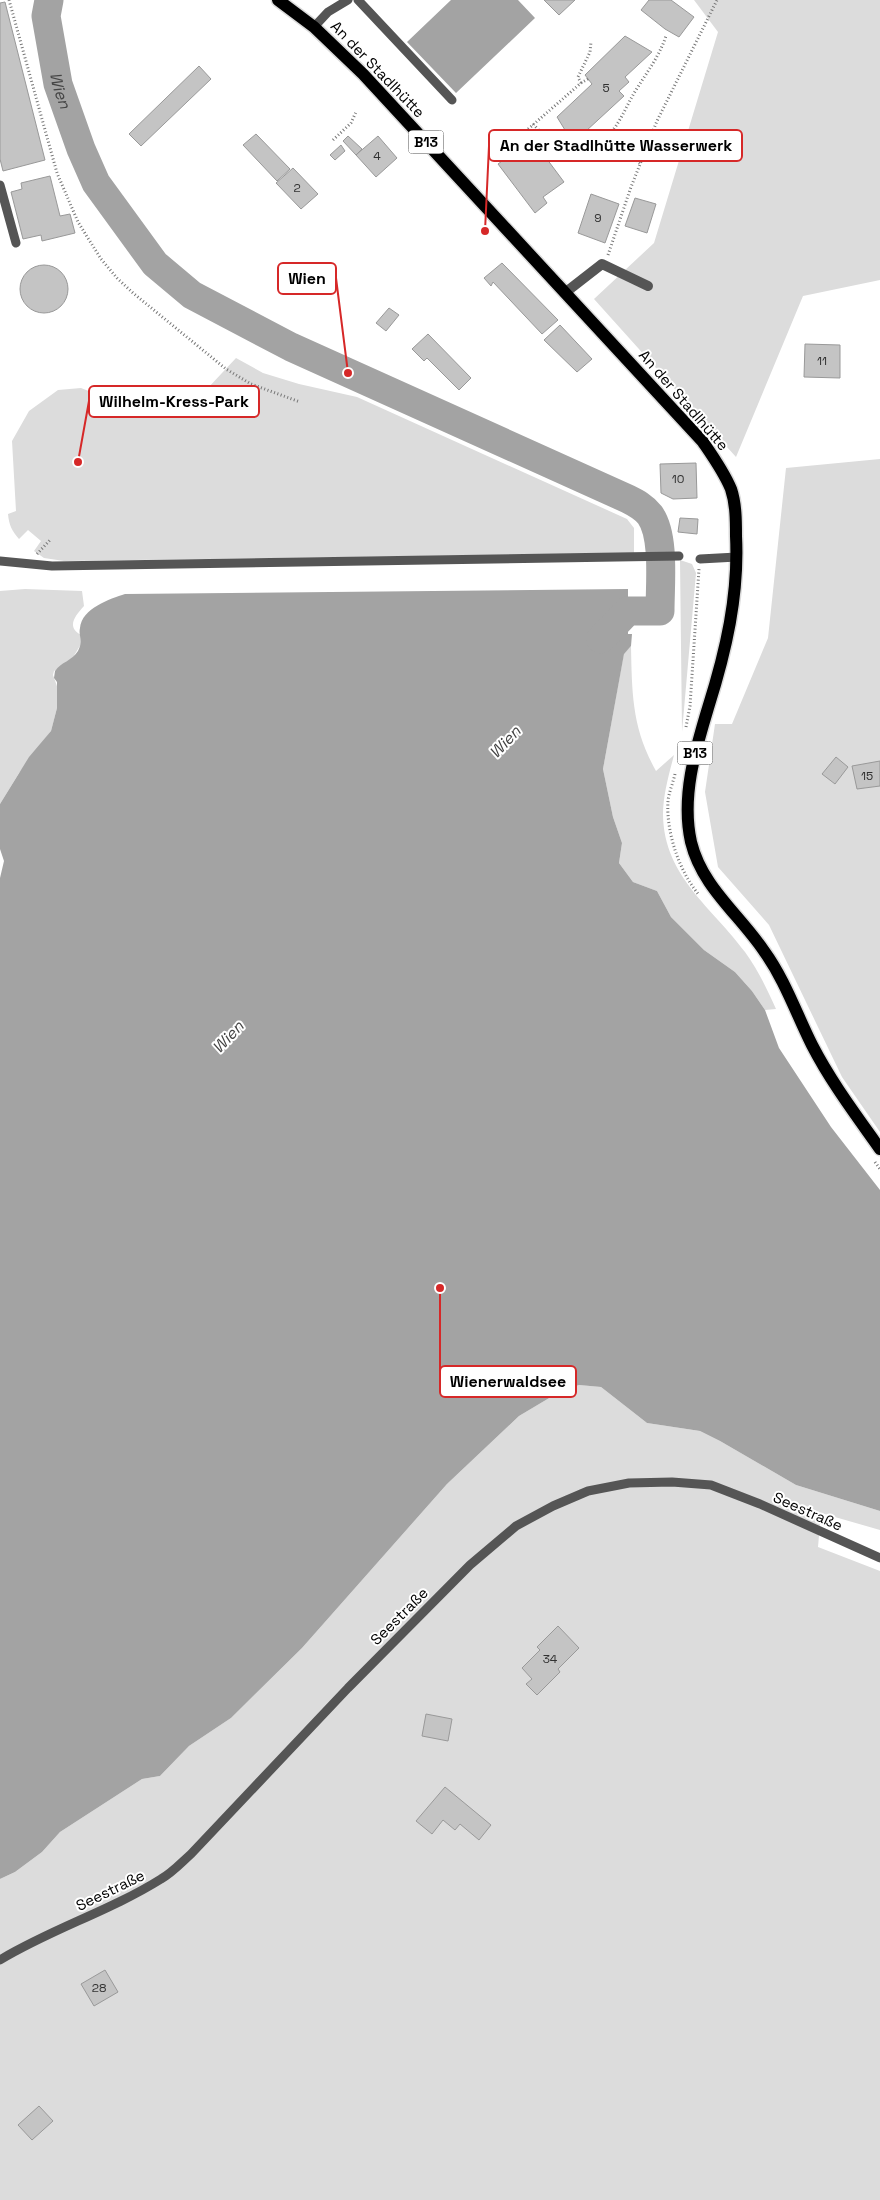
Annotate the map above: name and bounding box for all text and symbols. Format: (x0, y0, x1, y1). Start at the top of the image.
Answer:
street label: An der Stadlhütte (327, 17, 429, 121)
water label: Wien (46, 70, 77, 112)
house number: 5 (602, 80, 610, 96)
road number: B13 (408, 130, 444, 154)
callout: An der Stadlhütte Wasserwerk (489, 130, 742, 161)
text: An der Stadlhütte Wasserwerk (500, 135, 732, 156)
house number: 4 (373, 148, 381, 164)
house number: 2 (293, 180, 301, 196)
house number: 9 (594, 210, 602, 226)
callout: Wien (278, 263, 336, 294)
text: Wien (288, 268, 326, 289)
street label: An der Stadlhütte (635, 346, 733, 454)
house number: 11 (817, 353, 827, 369)
callout: Wilhelm-Kress-Park (89, 386, 259, 417)
text: Wilhelm-Kress-Park (99, 391, 249, 412)
house number: 10 (672, 471, 684, 487)
water label: Wien (485, 720, 526, 763)
road number: B13 (678, 741, 712, 764)
house number: 15 (861, 768, 873, 784)
water label: Wien (208, 1015, 249, 1058)
callout: Wienerwaldsee (440, 1366, 576, 1397)
text: Wienerwaldsee (450, 1371, 566, 1392)
street label: Seestraße (770, 1487, 846, 1535)
street label: Seestraße (366, 1583, 432, 1649)
house number: 34 (543, 1651, 558, 1667)
street label: Seestraße (73, 1865, 147, 1915)
house number: 28 (92, 1980, 106, 1996)

